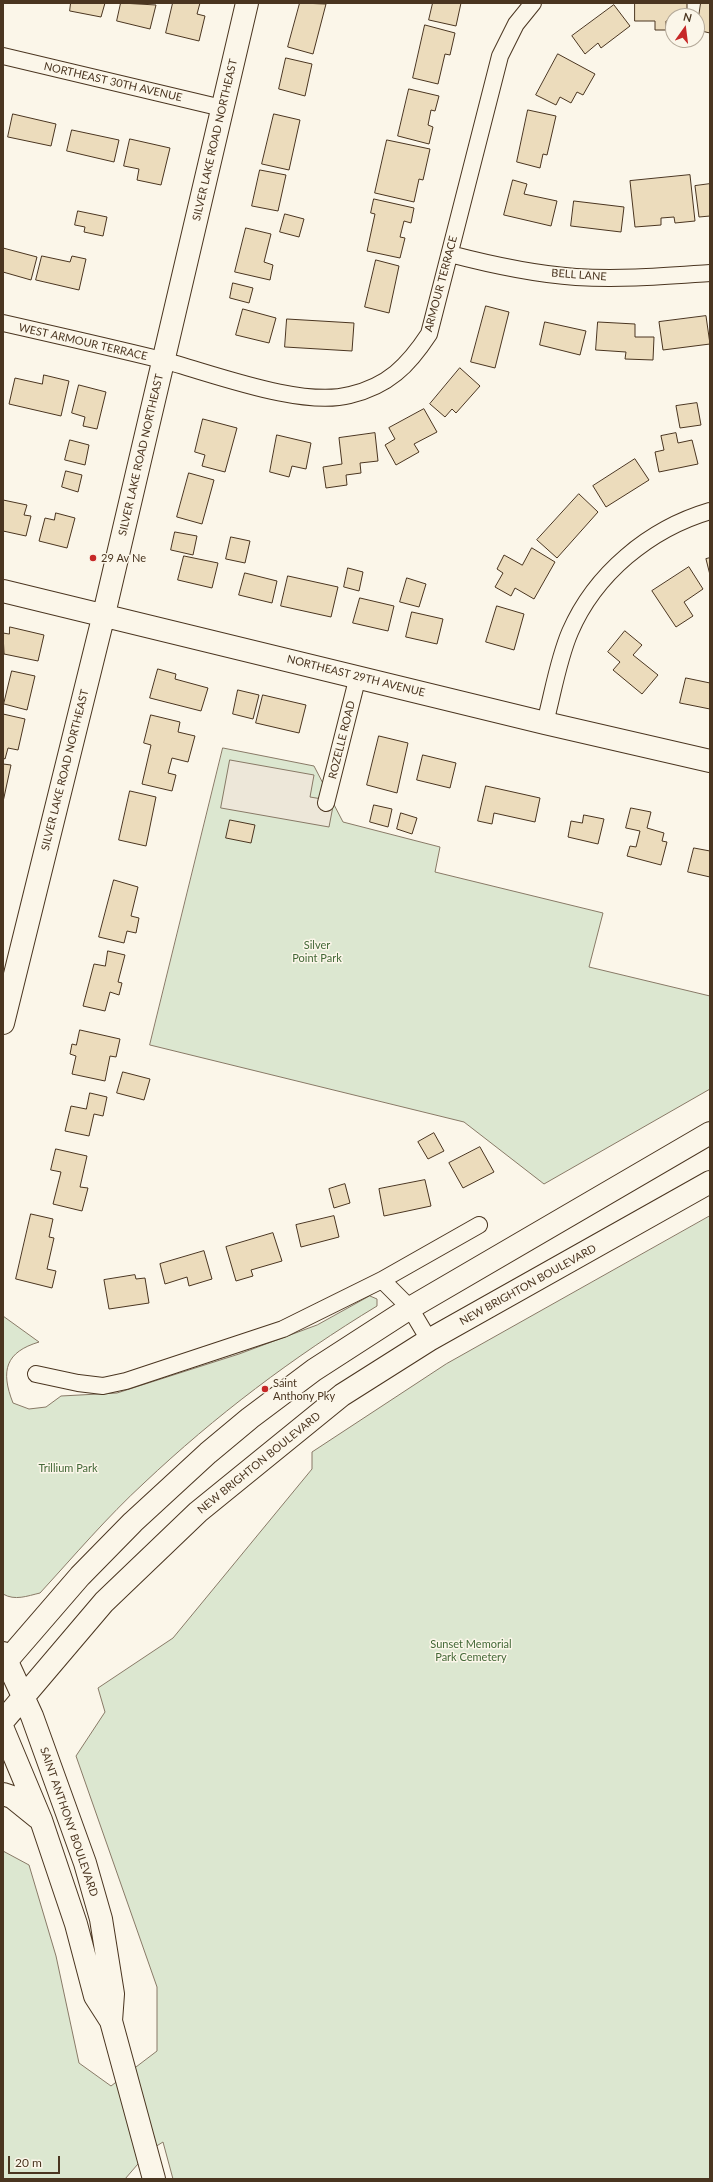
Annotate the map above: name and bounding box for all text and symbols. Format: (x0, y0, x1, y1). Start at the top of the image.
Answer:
north arrow (665, 8, 705, 48)
text: N (682, 10, 693, 24)
street label: SILVER LAKE ROAD NORTHEAST (190, 58, 240, 222)
street label: NORTHEAST 30TH AVENUE (42, 60, 184, 104)
street label: ARMOUR TERRACE (422, 235, 460, 333)
street label: BELL LANE (551, 266, 607, 284)
street label: WEST ARMOUR TERRACE (17, 321, 149, 363)
street label: SILVER LAKE ROAD NORTHEAST (116, 373, 166, 537)
place label: 29 Av Ne (101, 551, 146, 565)
marker: 29 Av Ne (88, 553, 98, 563)
street label: NORTHEAST 29TH AVENUE (286, 652, 426, 700)
street label: SILVER LAKE ROAD NORTHEAST (39, 688, 91, 852)
street label: ROZELLE ROAD (326, 700, 358, 780)
park label: Silver Point Park (292, 938, 342, 964)
street label: NEW BRIGHTON BOULEVARD (457, 1242, 599, 1328)
place label: Saint Anthony Pky (273, 1376, 335, 1402)
marker: Saint Anthony Pky (260, 1384, 270, 1394)
street label: NEW BRIGHTON BOULEVARD (195, 1409, 323, 1517)
park label: Trillium Park (38, 1461, 98, 1475)
park label: Sunset Memorial Park Cemetery (430, 1637, 512, 1663)
street label: SAINT ANTHONY BOULEVARD (37, 1746, 101, 1898)
scale bar (10, 2148, 62, 2174)
text: 20 m (15, 2155, 42, 2170)

